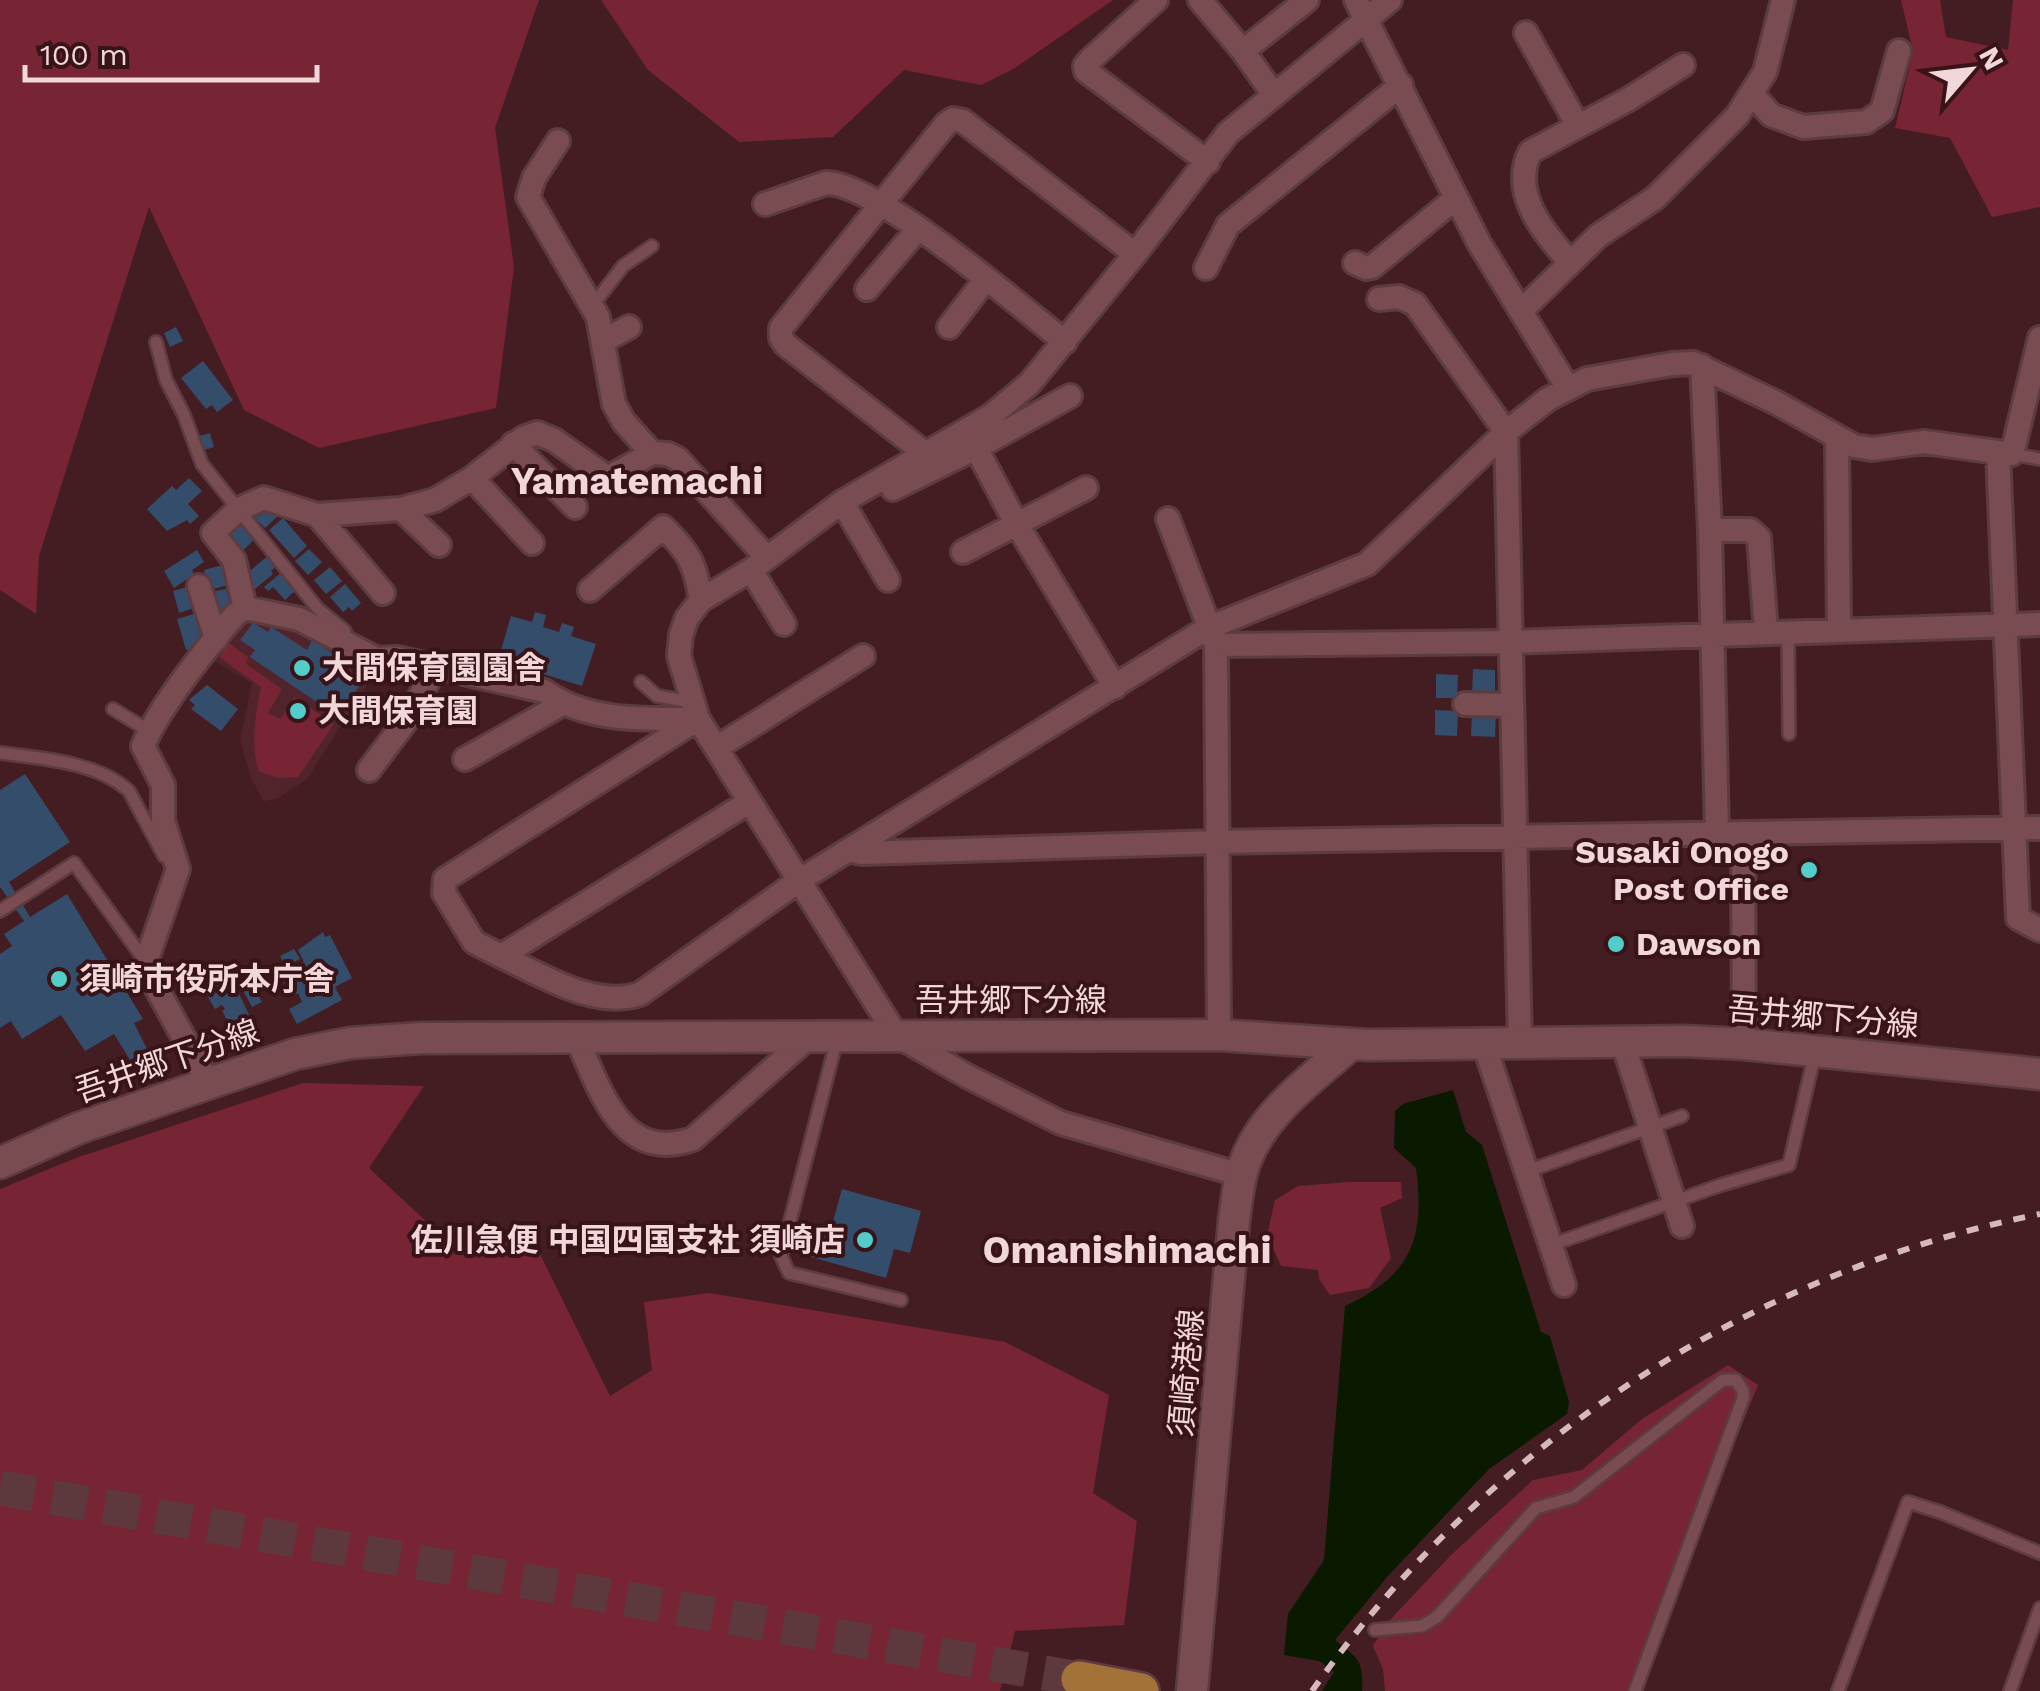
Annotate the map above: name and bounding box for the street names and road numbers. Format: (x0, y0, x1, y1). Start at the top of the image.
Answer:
street label: 吾井郷下分線 (915, 981, 1107, 1019)
street label: 吾井郷下分線 (1726, 990, 1920, 1044)
street label: 吾井郷下分線 (70, 1012, 264, 1110)
street label: 須崎港線 (1161, 1308, 1211, 1438)

